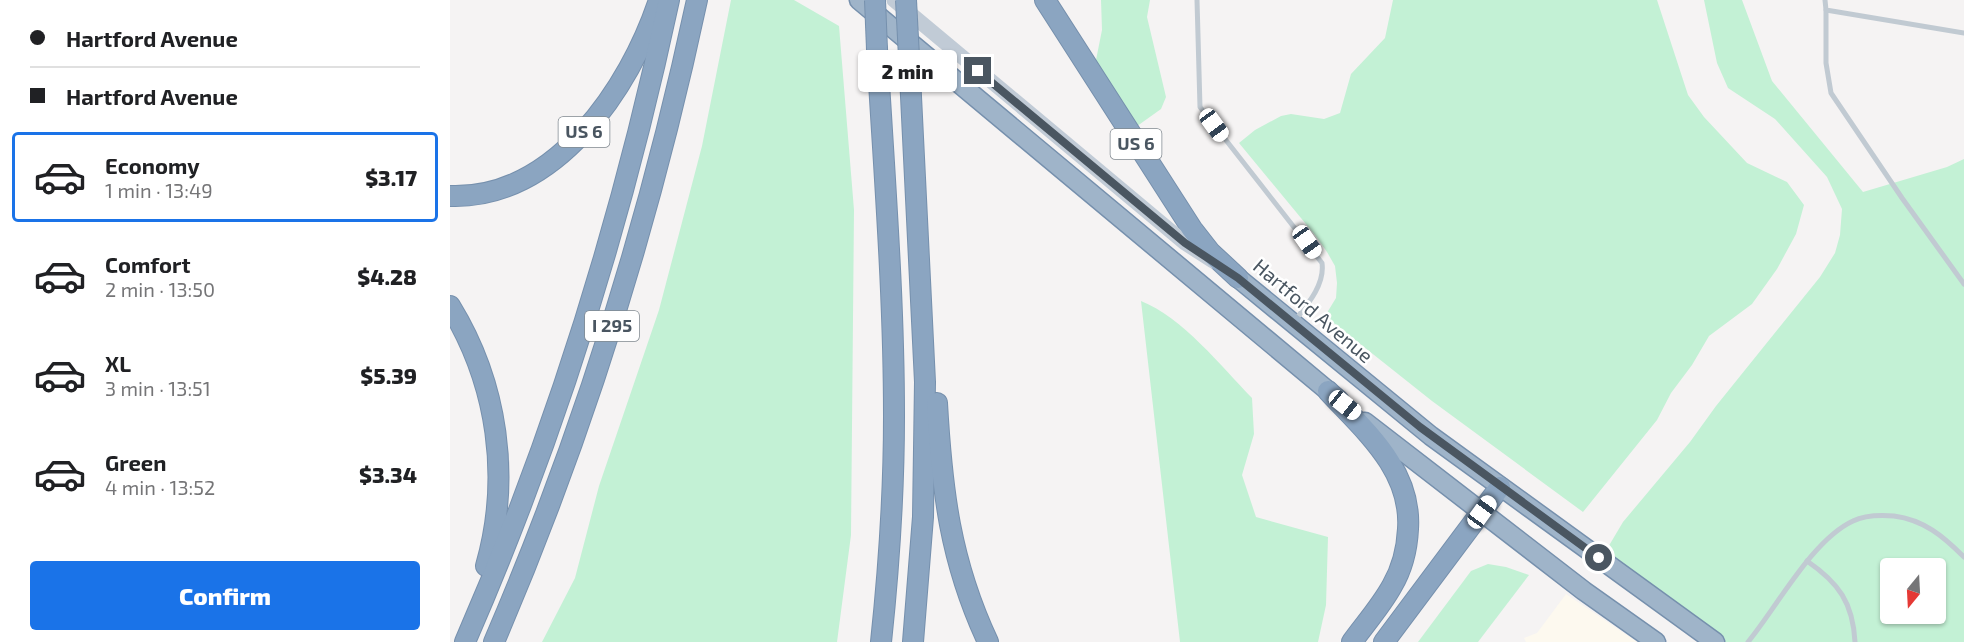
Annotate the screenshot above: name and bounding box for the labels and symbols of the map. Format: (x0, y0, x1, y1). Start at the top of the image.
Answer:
callout: 2 min (858, 50, 957, 92)
route end (964, 57, 991, 84)
car (1196, 105, 1232, 145)
road number: US 6 (558, 117, 610, 147)
road number: US 6 (1110, 129, 1162, 159)
car (1289, 222, 1325, 262)
street label: Hartford Avenue (1249, 253, 1378, 367)
road number: I 295 (585, 311, 639, 341)
car (1325, 387, 1365, 423)
car (1464, 492, 1500, 532)
route start (1585, 544, 1612, 571)
north arrow (1880, 558, 1946, 624)

